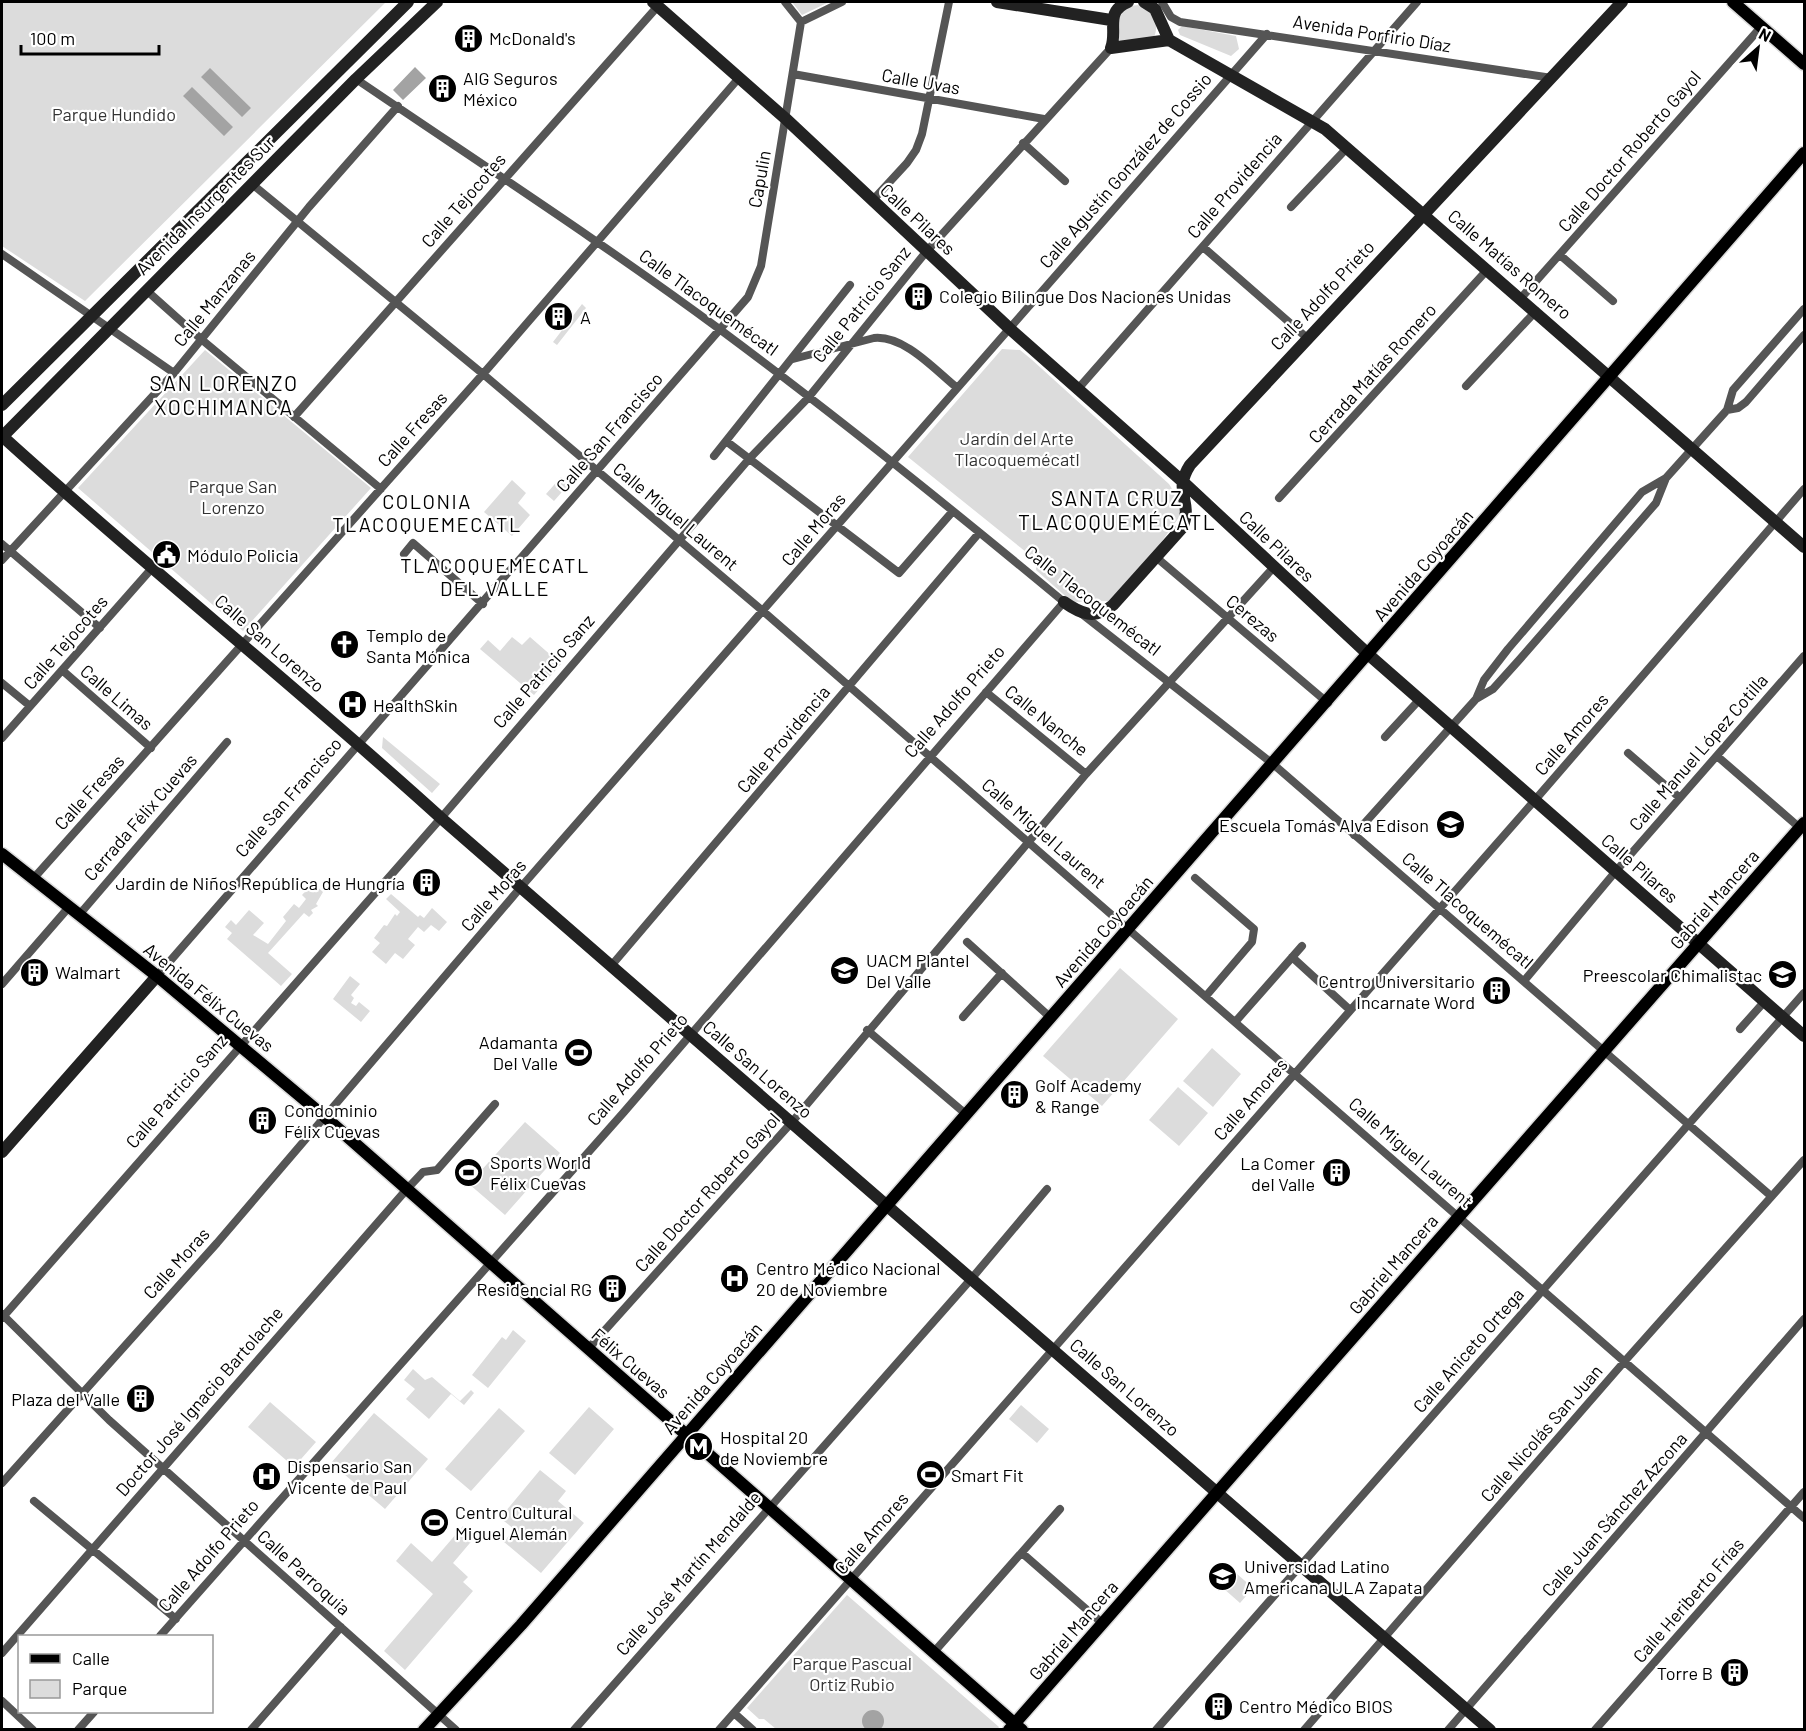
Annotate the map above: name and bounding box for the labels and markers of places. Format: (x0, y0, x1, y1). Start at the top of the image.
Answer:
building icon: McDonald's (452, 22, 484, 54)
place label: McDonald's (489, 27, 576, 49)
place label: AIG Seguros México (463, 67, 558, 110)
building icon: AIG Seguros México (426, 72, 458, 104)
building icon: Colegio Bilingue Dos Naciones Unidas (902, 280, 934, 312)
place label: Colegio Bilingue Dos Naciones Unidas (939, 285, 1231, 307)
building icon: A (543, 301, 575, 333)
place label: A (580, 306, 591, 328)
public building icon: Módulo Policia (150, 539, 182, 571)
place label: Módulo Policia (187, 544, 299, 566)
place label: Templo de Santa Mónica (366, 624, 470, 667)
church icon: Templo de Santa Mónica (329, 629, 361, 661)
hospital icon: HealthSkin (336, 689, 368, 721)
place label: HealthSkin (373, 694, 458, 716)
school or university icon: Escuela Tomás Alva Edison (1434, 809, 1466, 841)
place label: Escuela Tomás Alva Edison (1219, 814, 1429, 836)
building icon: Jardin de Niños República de Hungría (410, 867, 442, 899)
place label: Jardin de Niños República de Hungría (115, 872, 405, 894)
place label: UACM Plantel Del Valle (866, 949, 969, 992)
school or university icon: UACM Plantel Del Valle (829, 954, 861, 986)
building icon: Walmart (18, 956, 50, 988)
school or university icon: Preescolar Chimalistac (1767, 959, 1799, 991)
place label: Walmart (55, 961, 121, 983)
place label: Preescolar Chimalistac (1583, 964, 1762, 986)
place label: Centro Universitario Incarnate Word (1318, 970, 1475, 1013)
building icon: Centro Universitario Incarnate Word (1480, 975, 1512, 1007)
place label: Adamanta Del Valle (479, 1031, 558, 1074)
sports icon: Adamanta Del Valle (563, 1036, 595, 1068)
place label: Golf Academy & Range (1035, 1074, 1142, 1117)
building icon: Golf Academy & Range (998, 1079, 1030, 1111)
place label: Condominio Félix Cuevas (284, 1099, 380, 1142)
building icon: Condominio Félix Cuevas (247, 1104, 279, 1136)
place label: Sports World Félix Cuevas (490, 1151, 591, 1194)
place label: La Comer del Valle (1240, 1152, 1315, 1195)
sports icon: Sports World Félix Cuevas (453, 1156, 485, 1188)
building icon: La Comer del Valle (1320, 1157, 1352, 1189)
place label: Centro Médico Nacional 20 de Noviembre (756, 1257, 940, 1300)
hospital icon: Centro Médico Nacional 20 de Noviembre (719, 1262, 751, 1294)
building icon: Residencial RG (597, 1273, 629, 1305)
place label: Residencial RG (476, 1278, 592, 1300)
building icon: Plaza del Valle (125, 1383, 157, 1415)
place label: Plaza del Valle (11, 1388, 120, 1410)
place label: Hospital 20 de Noviembre (720, 1426, 828, 1469)
metro station icon: Hospital 20 de Noviembre (683, 1431, 715, 1463)
place label: Dispensario San Vicente de Paul (287, 1455, 412, 1498)
sports icon: Smart Fit (914, 1459, 946, 1491)
hospital icon: Dispensario San Vicente de Paul (250, 1460, 282, 1492)
place label: Smart Fit (951, 1464, 1024, 1486)
place label: Centro Cultural Miguel Alemán (455, 1501, 572, 1544)
sports icon: Centro Cultural Miguel Alemán (418, 1506, 450, 1538)
place label: Universidad Latino Americana ULA Zapata (1244, 1555, 1423, 1598)
school or university icon: Universidad Latino Americana ULA Zapata (1207, 1560, 1239, 1592)
building icon: Torre B (1718, 1657, 1750, 1689)
place label: Torre B (1657, 1662, 1713, 1684)
building icon: Centro Médico BIOS (1202, 1690, 1234, 1722)
place label: Centro Médico BIOS (1239, 1695, 1393, 1717)

